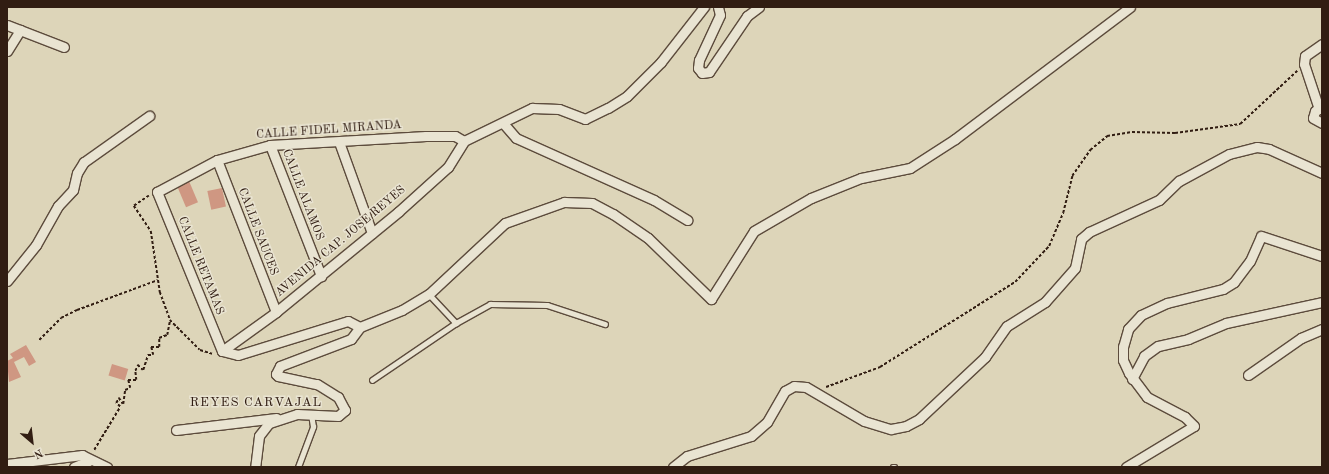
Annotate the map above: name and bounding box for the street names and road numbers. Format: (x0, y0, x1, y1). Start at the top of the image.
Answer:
street label: CALLE FIDEL MIRANDA (256, 119, 402, 143)
street label: CALLE ALAMOS (278, 147, 326, 243)
street label: AVENIDA CAP. JOSE REYES (273, 183, 409, 301)
street label: CALLE SAUCES (234, 186, 280, 278)
street label: CALLE RETAMAS (174, 215, 226, 317)

